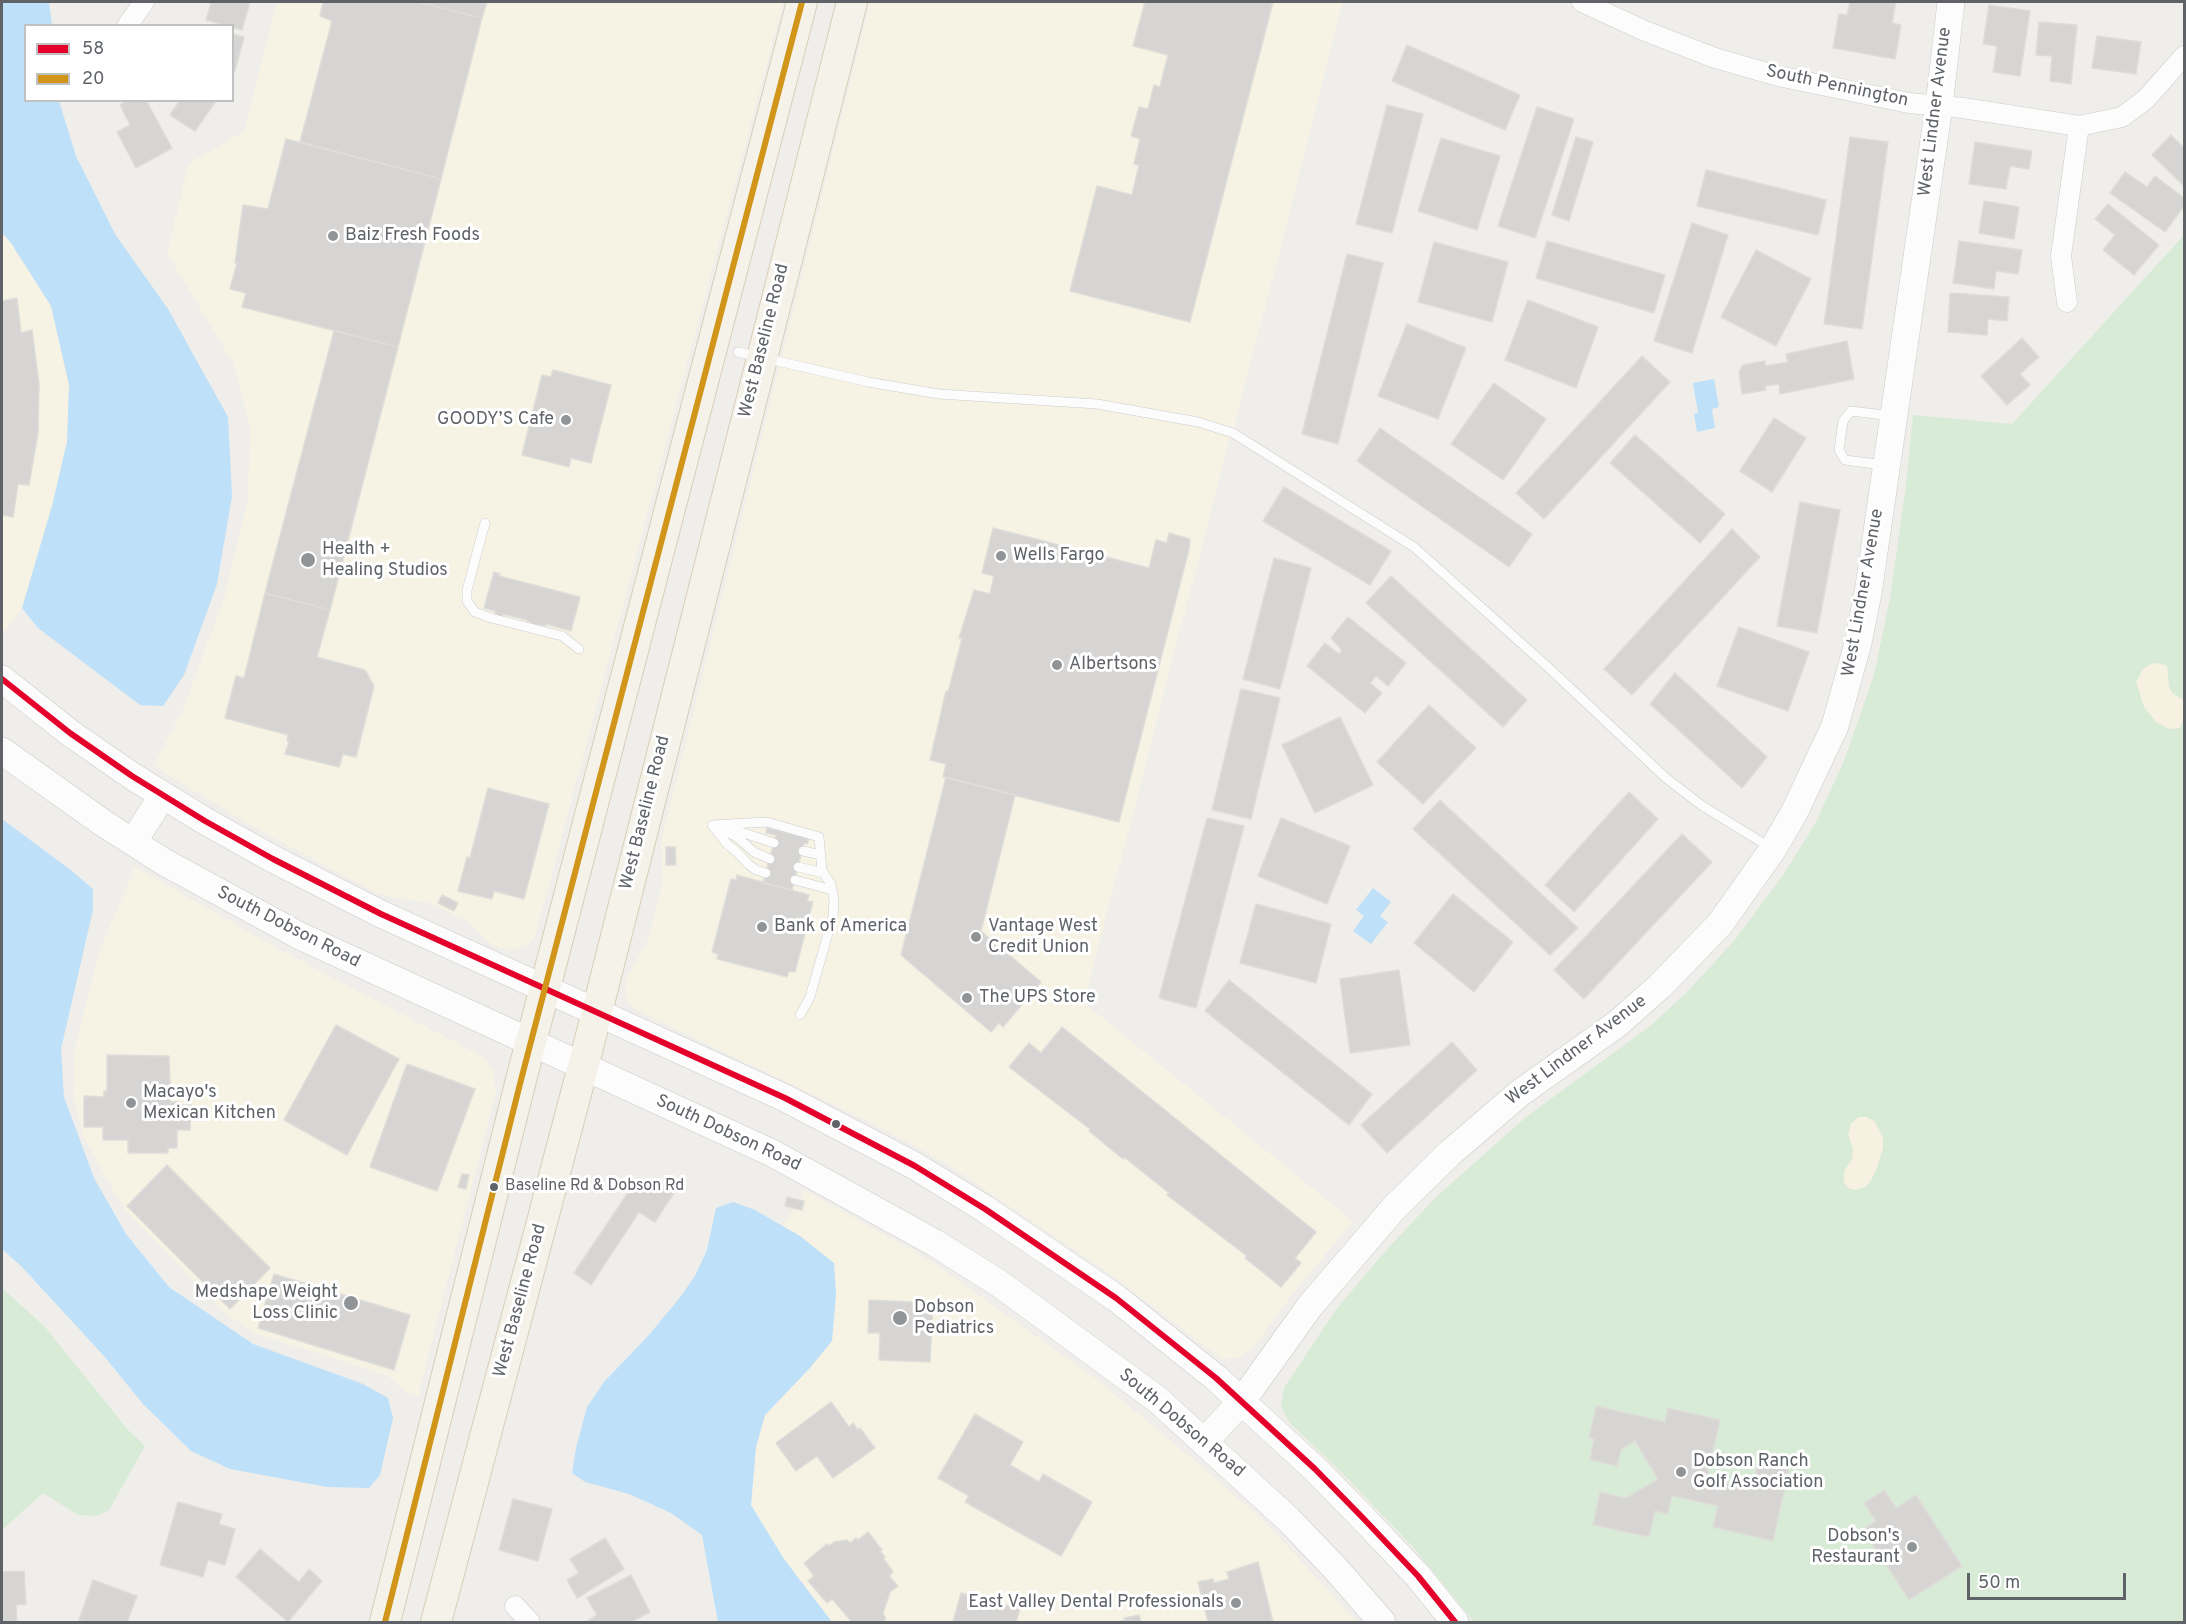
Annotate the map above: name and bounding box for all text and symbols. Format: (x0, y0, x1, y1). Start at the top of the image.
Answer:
legend (24, 24, 234, 102)
street label: West Lindner Avenue (1915, 26, 1957, 198)
text: 58 (82, 38, 104, 61)
street label: South Pennington (1764, 61, 1910, 113)
text: 20 (82, 68, 105, 91)
place label: Baiz Fresh Foods (345, 225, 480, 247)
marker: Baiz Fresh Foods (326, 229, 340, 243)
street label: West Baseline Road (735, 262, 795, 420)
place label: GOODY’S Cafe (437, 409, 554, 431)
marker: GOODY’S Cafe (559, 413, 573, 427)
street label: West Lindner Avenue (1839, 507, 1889, 679)
place label: Health + Healing Studios (322, 539, 448, 582)
place label: Wells Fargo (1013, 545, 1105, 567)
marker: Wells Fargo (994, 549, 1008, 563)
marker: Health + Healing Studios (299, 551, 317, 569)
place label: Albertsons (1069, 654, 1157, 676)
marker: Albertsons (1050, 658, 1064, 672)
street label: West Baseline Road (616, 734, 676, 892)
street label: South Dobson Road (213, 883, 363, 973)
place label: Bank of America (774, 916, 907, 938)
place label: Vantage West Credit Union (988, 916, 1098, 958)
marker: Bank of America (755, 920, 769, 934)
marker: Vantage West Credit Union (969, 930, 983, 944)
place label: The UPS Store (979, 987, 1096, 1009)
marker: The UPS Store (960, 991, 974, 1005)
street label: West Lindner Avenue (1502, 991, 1652, 1111)
place label: Macayo's Mexican Kitchen (143, 1082, 276, 1124)
street label: South Dobson Road (652, 1091, 804, 1177)
marker: Macayo's Mexican Kitchen (124, 1096, 138, 1110)
unlabelled marker (830, 1118, 842, 1130)
place label: Baseline Rd & Dobson Rd (505, 1177, 684, 1197)
marker: Baseline Rd & Dobson Rd (488, 1181, 500, 1193)
street label: West Baseline Road (490, 1222, 552, 1380)
place label: Medshape Weight Loss Clinic (195, 1282, 338, 1324)
marker: Medshape Weight Loss Clinic (342, 1294, 360, 1312)
place label: Dobson Pediatrics (914, 1297, 994, 1340)
marker: Dobson Pediatrics (891, 1309, 909, 1327)
street label: South Dobson Road (1114, 1365, 1248, 1483)
place label: Dobson Ranch Golf Association (1693, 1451, 1823, 1494)
marker: Dobson Ranch Golf Association (1674, 1465, 1688, 1479)
place label: Dobson's Restaurant (1811, 1526, 1900, 1568)
marker: Dobson's Restaurant (1905, 1540, 1919, 1554)
scale bar (1970, 1561, 2129, 1599)
text: 50 m (1978, 1572, 2020, 1595)
place label: East Valley Dental Professionals (968, 1592, 1224, 1614)
marker: East Valley Dental Professionals (1229, 1596, 1243, 1610)

